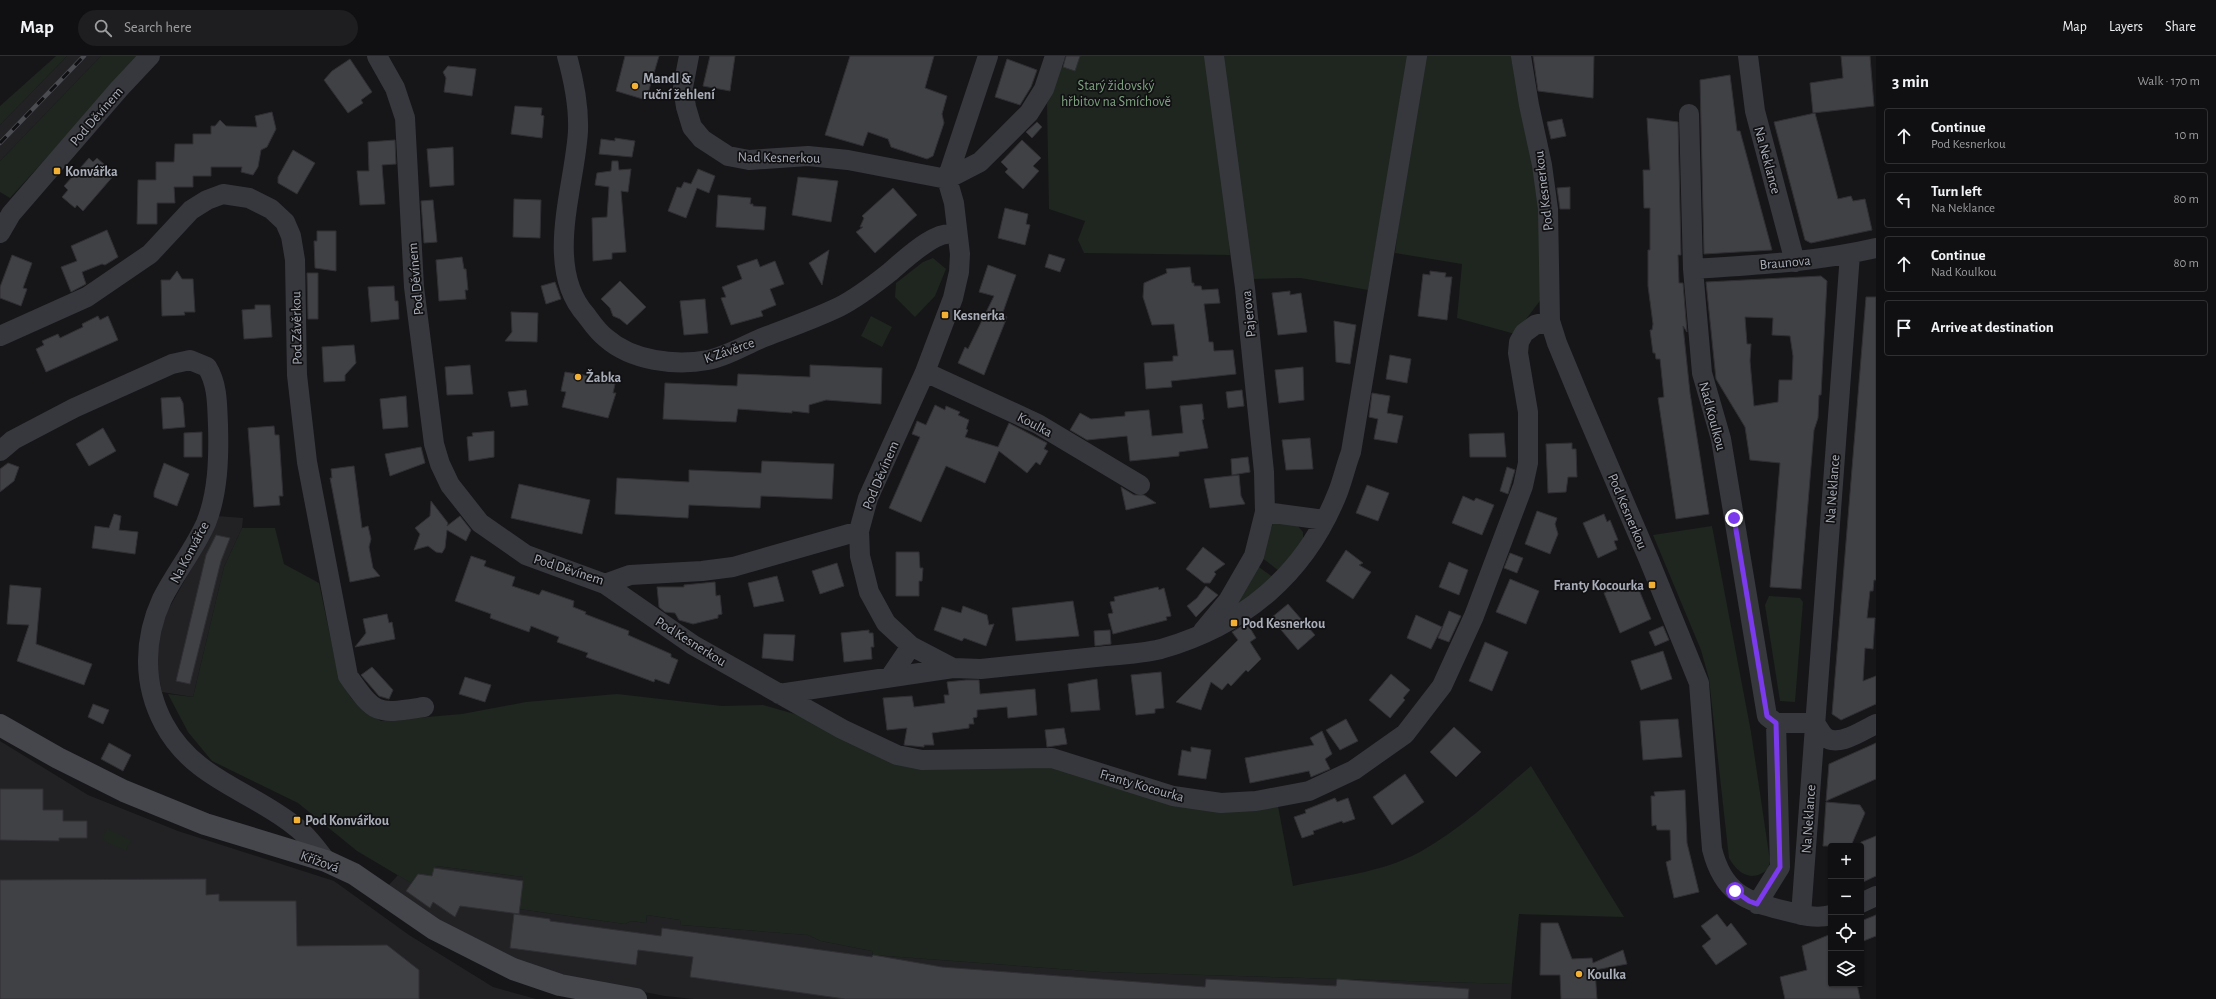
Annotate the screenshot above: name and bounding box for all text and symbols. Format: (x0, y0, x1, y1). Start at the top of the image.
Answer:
search box (78, 10, 358, 46)
icon: search (92, 17, 114, 39)
text: Map (20, 18, 54, 37)
text: Search here (124, 20, 192, 35)
text: Map (2062, 20, 2087, 34)
text: Layers (2109, 20, 2143, 34)
text: Share (2165, 20, 2196, 34)
place label: Mandl & ruční žehlení (643, 72, 715, 102)
text: 3 min (1892, 73, 1929, 90)
text: Walk · 170 m (2137, 75, 2200, 88)
park label: Starý židovský hřbitov na Smíchově (1061, 79, 1171, 109)
marker: Mandl & ruční žehlení (630, 81, 640, 91)
street label: Pod Děvínem (68, 85, 126, 149)
text: Continue (1931, 120, 1986, 135)
street label: Na Neklance (1751, 125, 1783, 195)
icon: ahead (1893, 125, 1915, 147)
text: 10 m (2175, 129, 2199, 142)
text: Pod Kesnerkou (1931, 138, 2006, 151)
street label: Nad Kesnerkou (738, 150, 820, 166)
street label: Pod Kesnerkou (1532, 150, 1556, 232)
place label: Konvářka (65, 165, 118, 179)
marker: Konvářka (52, 166, 62, 176)
text: Turn left (1931, 184, 1982, 199)
icon: left (1893, 189, 1915, 211)
text: 80 m (2173, 193, 2199, 206)
text: Na Neklance (1931, 202, 1995, 215)
street label: Pod Děvínem (406, 242, 426, 316)
text: Continue (1931, 248, 1986, 263)
icon: ahead (1893, 253, 1915, 275)
street label: Braunova (1759, 254, 1812, 272)
text: 80 m (2173, 257, 2199, 270)
text: Nad Koulkou (1931, 266, 1996, 279)
street label: Pajerova (1240, 289, 1258, 338)
street label: Pod Závěrkou (289, 291, 305, 365)
place label: Kesnerka (953, 309, 1005, 323)
marker: Kesnerka (940, 310, 950, 320)
icon: arrive (1893, 317, 1915, 339)
text: Arrive at destination (1931, 320, 2054, 335)
street label: K Závěrce (702, 336, 756, 366)
place label: Žabka (586, 369, 621, 385)
marker: Žabka (573, 372, 583, 382)
street label: Nad Koulkou (1696, 381, 1728, 452)
street label: Koulka (1015, 410, 1055, 440)
street label: Pod Děvínem (860, 439, 902, 512)
street label: Na Neklance (1824, 454, 1842, 524)
street label: Pod Kesnerkou (1605, 472, 1649, 551)
route end (1725, 509, 1743, 527)
street label: Na Konvářce (168, 519, 212, 586)
street label: Pod Děvínem (532, 552, 605, 588)
place label: Franty Kocourka (1554, 579, 1644, 593)
marker: Franty Kocourka (1647, 580, 1657, 590)
street label: Pod Kesnerkou (653, 615, 728, 669)
place label: Pod Kesnerkou (1242, 617, 1326, 631)
marker: Pod Kesnerkou (1229, 618, 1239, 628)
street label: Franty Kocourka (1098, 767, 1186, 805)
street label: Na Neklance (1800, 784, 1818, 854)
place label: Pod Konvářkou (305, 814, 390, 828)
marker: Pod Konvářkou (292, 815, 302, 825)
map controls (1828, 843, 1864, 987)
button: + (1828, 843, 1864, 879)
street label: Křížová (299, 849, 341, 876)
button: − (1828, 879, 1864, 915)
route start (1726, 882, 1744, 900)
button: locate (1828, 915, 1864, 951)
button: layers (1828, 951, 1864, 987)
place label: Koulka (1587, 968, 1626, 982)
marker: Koulka (1574, 969, 1584, 979)

